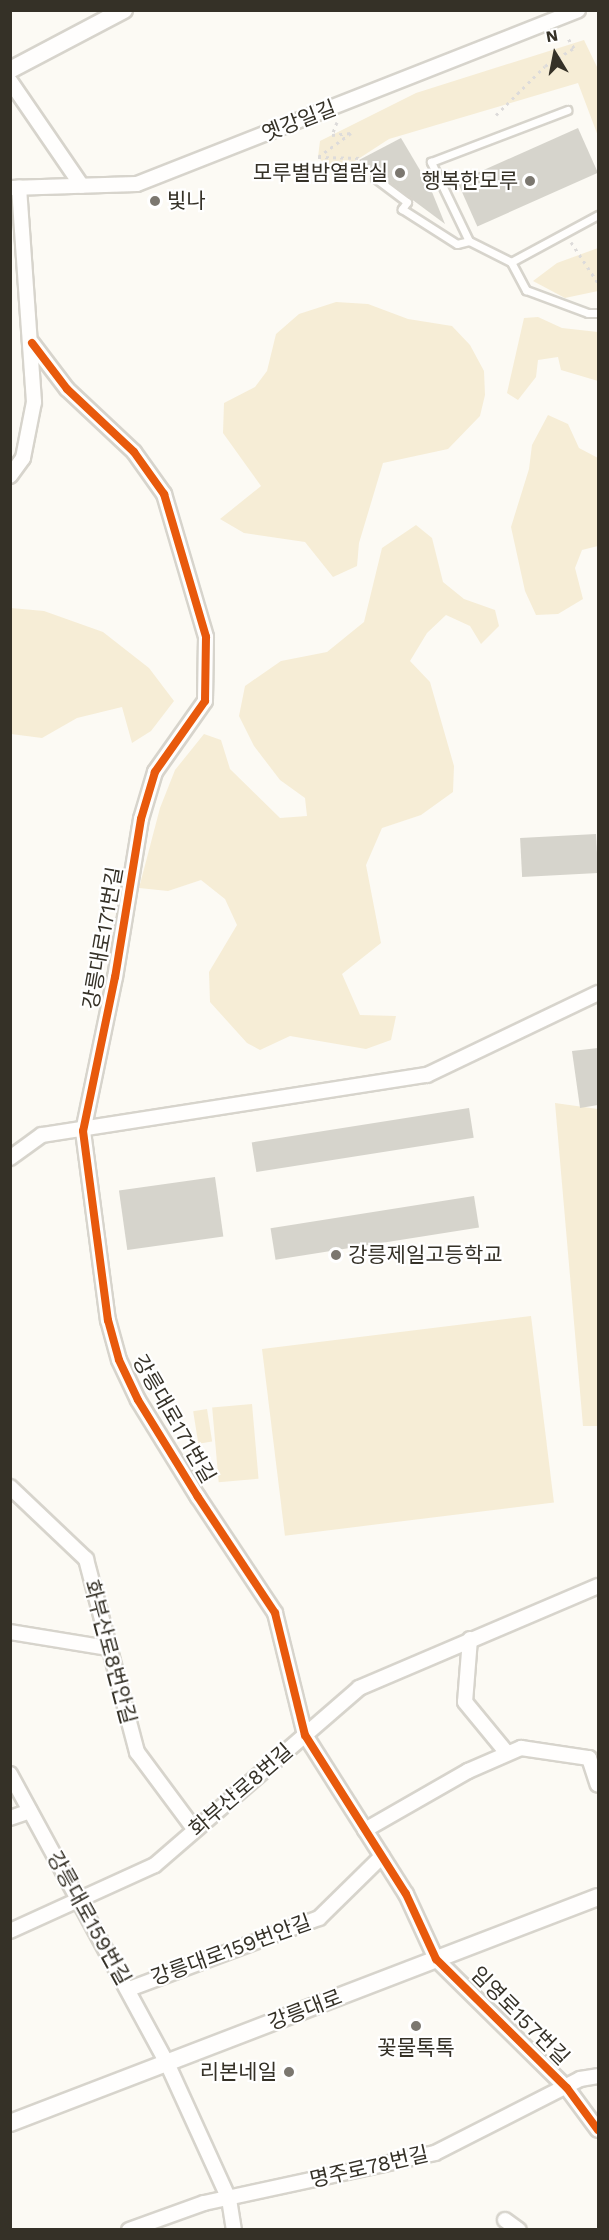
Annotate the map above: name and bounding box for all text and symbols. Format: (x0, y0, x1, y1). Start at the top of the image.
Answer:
north arrow (525, 24, 585, 84)
text: N (544, 25, 559, 46)
street label: 옛강일길 (258, 95, 340, 147)
place label: 모루별밤열람실 (253, 160, 388, 186)
marker: 모루별밤열람실 (393, 166, 407, 180)
place label: 행복한모루 (421, 168, 518, 194)
marker: 행복한모루 (523, 174, 537, 188)
place label: 빛나 (167, 188, 206, 214)
marker: 빛나 (148, 194, 162, 208)
street label: 강릉대로171번길 (78, 865, 128, 1011)
place label: 강릉제일고등학교 (348, 1242, 503, 1268)
marker: 강릉제일고등학교 (329, 1248, 343, 1262)
street label: 강릉대로171번길 (127, 1350, 221, 1488)
street label: 화부산로8번안길 (79, 1577, 141, 1727)
street label: 화부산로8번길 (184, 1738, 298, 1842)
street label: 강릉대로159번길 (42, 1847, 136, 1989)
street label: 강릉대로159번안길 (147, 1909, 315, 1991)
street label: 임영로157번길 (466, 1962, 574, 2070)
street label: 강릉대로 (264, 1984, 346, 2036)
marker: 꽃물톡톡 (409, 2019, 423, 2033)
place label: 꽃물톡톡 (377, 2035, 455, 2061)
place label: 리본네일 (200, 2059, 277, 2085)
marker: 리본네일 (282, 2065, 296, 2079)
street label: 명주로78번길 (307, 2141, 431, 2193)

